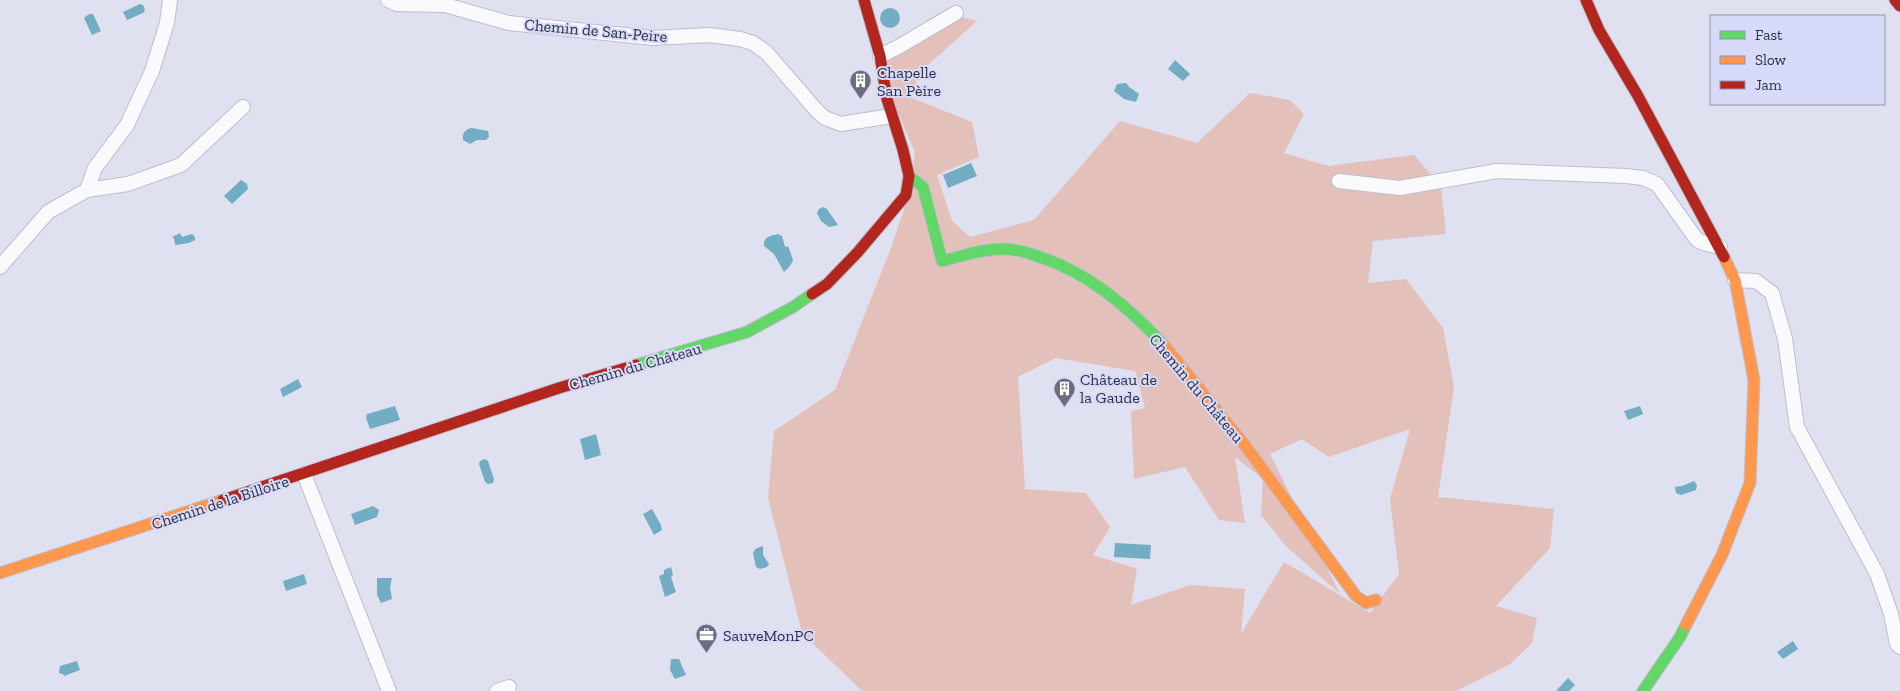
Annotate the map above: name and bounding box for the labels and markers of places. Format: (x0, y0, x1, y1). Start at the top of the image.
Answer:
place label: Chapelle San Pèire (877, 63, 941, 100)
building icon: Chapelle San Pèire (849, 69, 873, 100)
place label: Château de la Gaude (1080, 370, 1157, 407)
building icon: Château de la Gaude (1052, 376, 1076, 407)
office icon: SauveMonPC (695, 623, 719, 654)
place label: SauveMonPC (723, 626, 814, 645)

